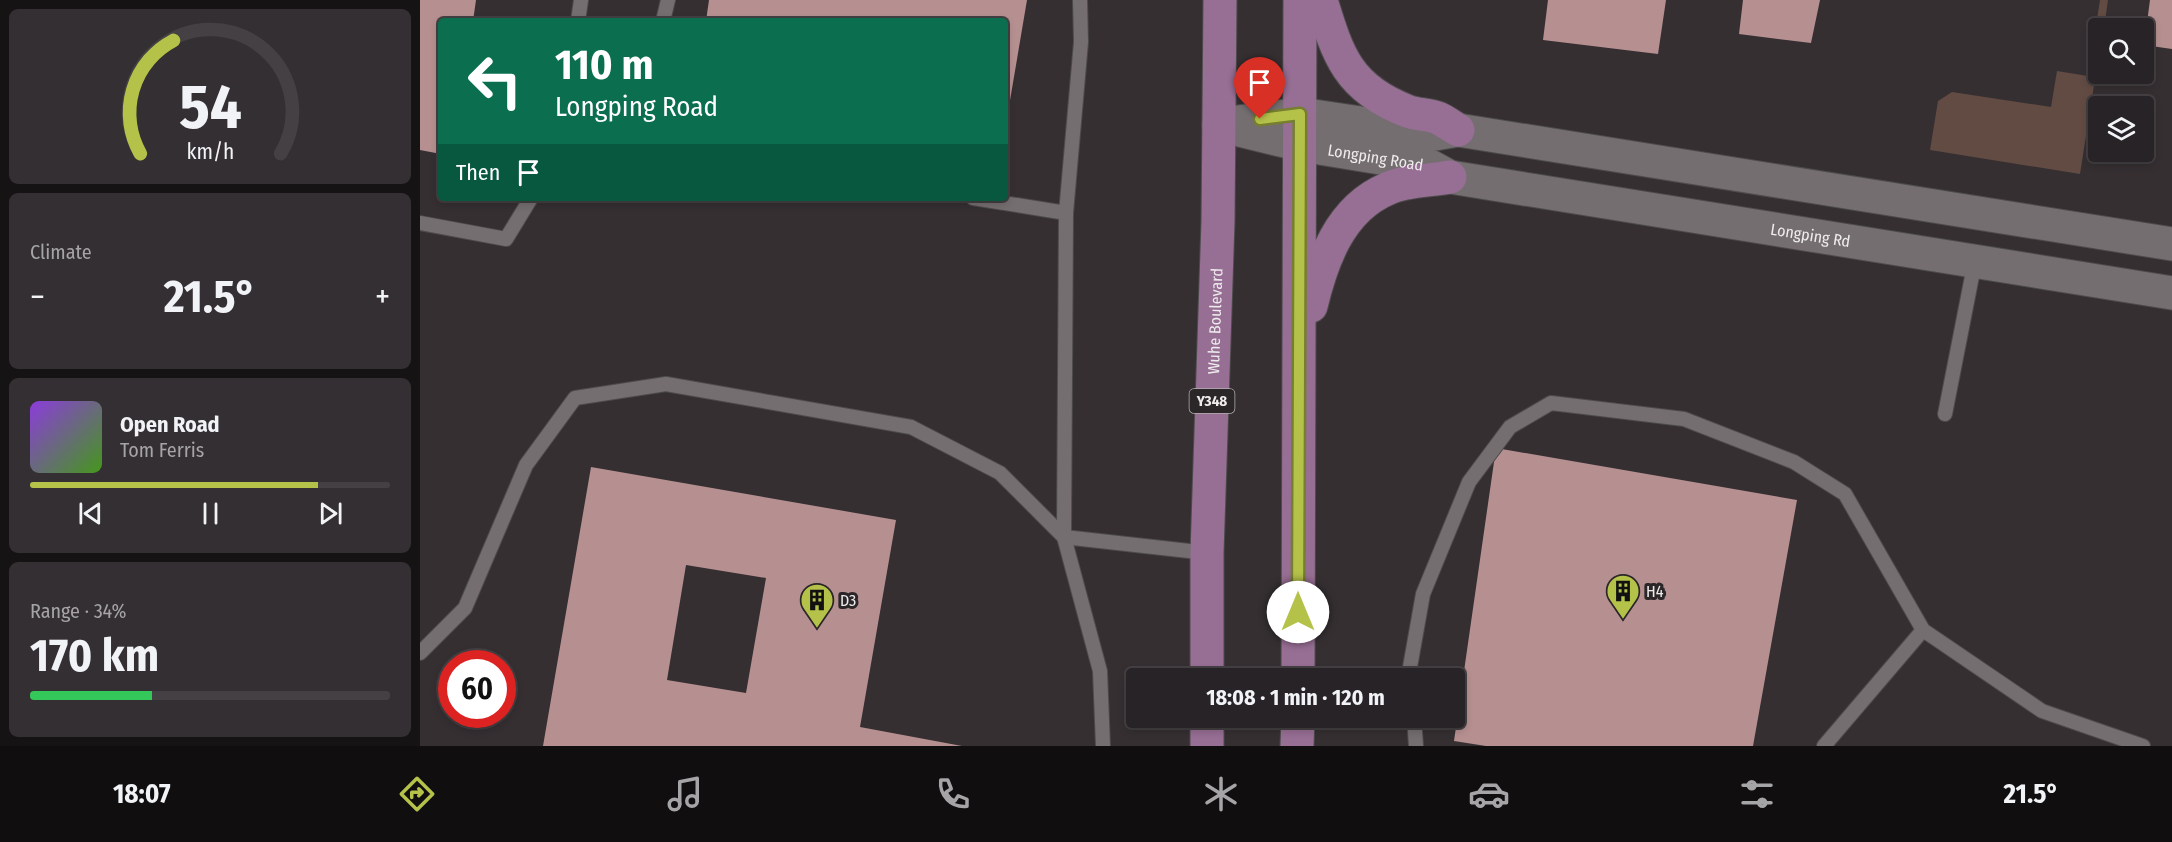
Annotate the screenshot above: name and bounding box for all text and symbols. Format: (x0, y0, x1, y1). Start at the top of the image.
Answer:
map controls (2088, 18, 2154, 162)
button: search (2088, 18, 2154, 84)
text: 110 m (555, 40, 654, 90)
icon: left (456, 42, 534, 120)
pin (1234, 57, 1285, 119)
icon: arrive (1243, 66, 1276, 99)
text: 54 (179, 70, 241, 145)
text: Longping Road (555, 91, 718, 123)
button: layers (2088, 96, 2154, 162)
text: km/h (186, 139, 234, 165)
street label: Longping Road (1326, 140, 1425, 174)
icon: arrive (512, 156, 545, 189)
text: Then (456, 159, 500, 186)
street label: Longping Rd (1769, 219, 1852, 251)
text: Climate (30, 240, 92, 264)
street label: Wuhe Boulevard (1203, 268, 1226, 375)
text: 21.5° (164, 270, 256, 324)
text: − (30, 277, 45, 317)
text: + (375, 277, 390, 317)
road number: Y348 (1190, 389, 1234, 413)
text: Open Road (120, 411, 220, 438)
text: Tom Ferris (120, 438, 204, 462)
icon: previous (74, 497, 107, 530)
icon: pause (194, 497, 227, 530)
icon: next (314, 497, 347, 530)
building icon: H4 (1605, 573, 1641, 620)
position arrow (1266, 580, 1330, 644)
building icon: D3 (799, 582, 835, 629)
place label: H4 (1646, 582, 1664, 601)
place label: D3 (840, 591, 856, 610)
text: Range · 34% (30, 599, 126, 623)
text: 170 km (30, 629, 159, 683)
speed limit sign: 60 (438, 650, 516, 728)
text: 18:08 · 1 min · 120 m (1206, 684, 1385, 711)
icon: directions (396, 773, 438, 815)
icon: music (664, 773, 706, 815)
icon: phone (932, 773, 974, 815)
icon: climate (1200, 773, 1242, 815)
icon: car (1468, 773, 1510, 815)
icon: filters (1736, 773, 1778, 815)
text: 18:07 (113, 778, 171, 810)
text: 21.5° (2003, 778, 2059, 810)

